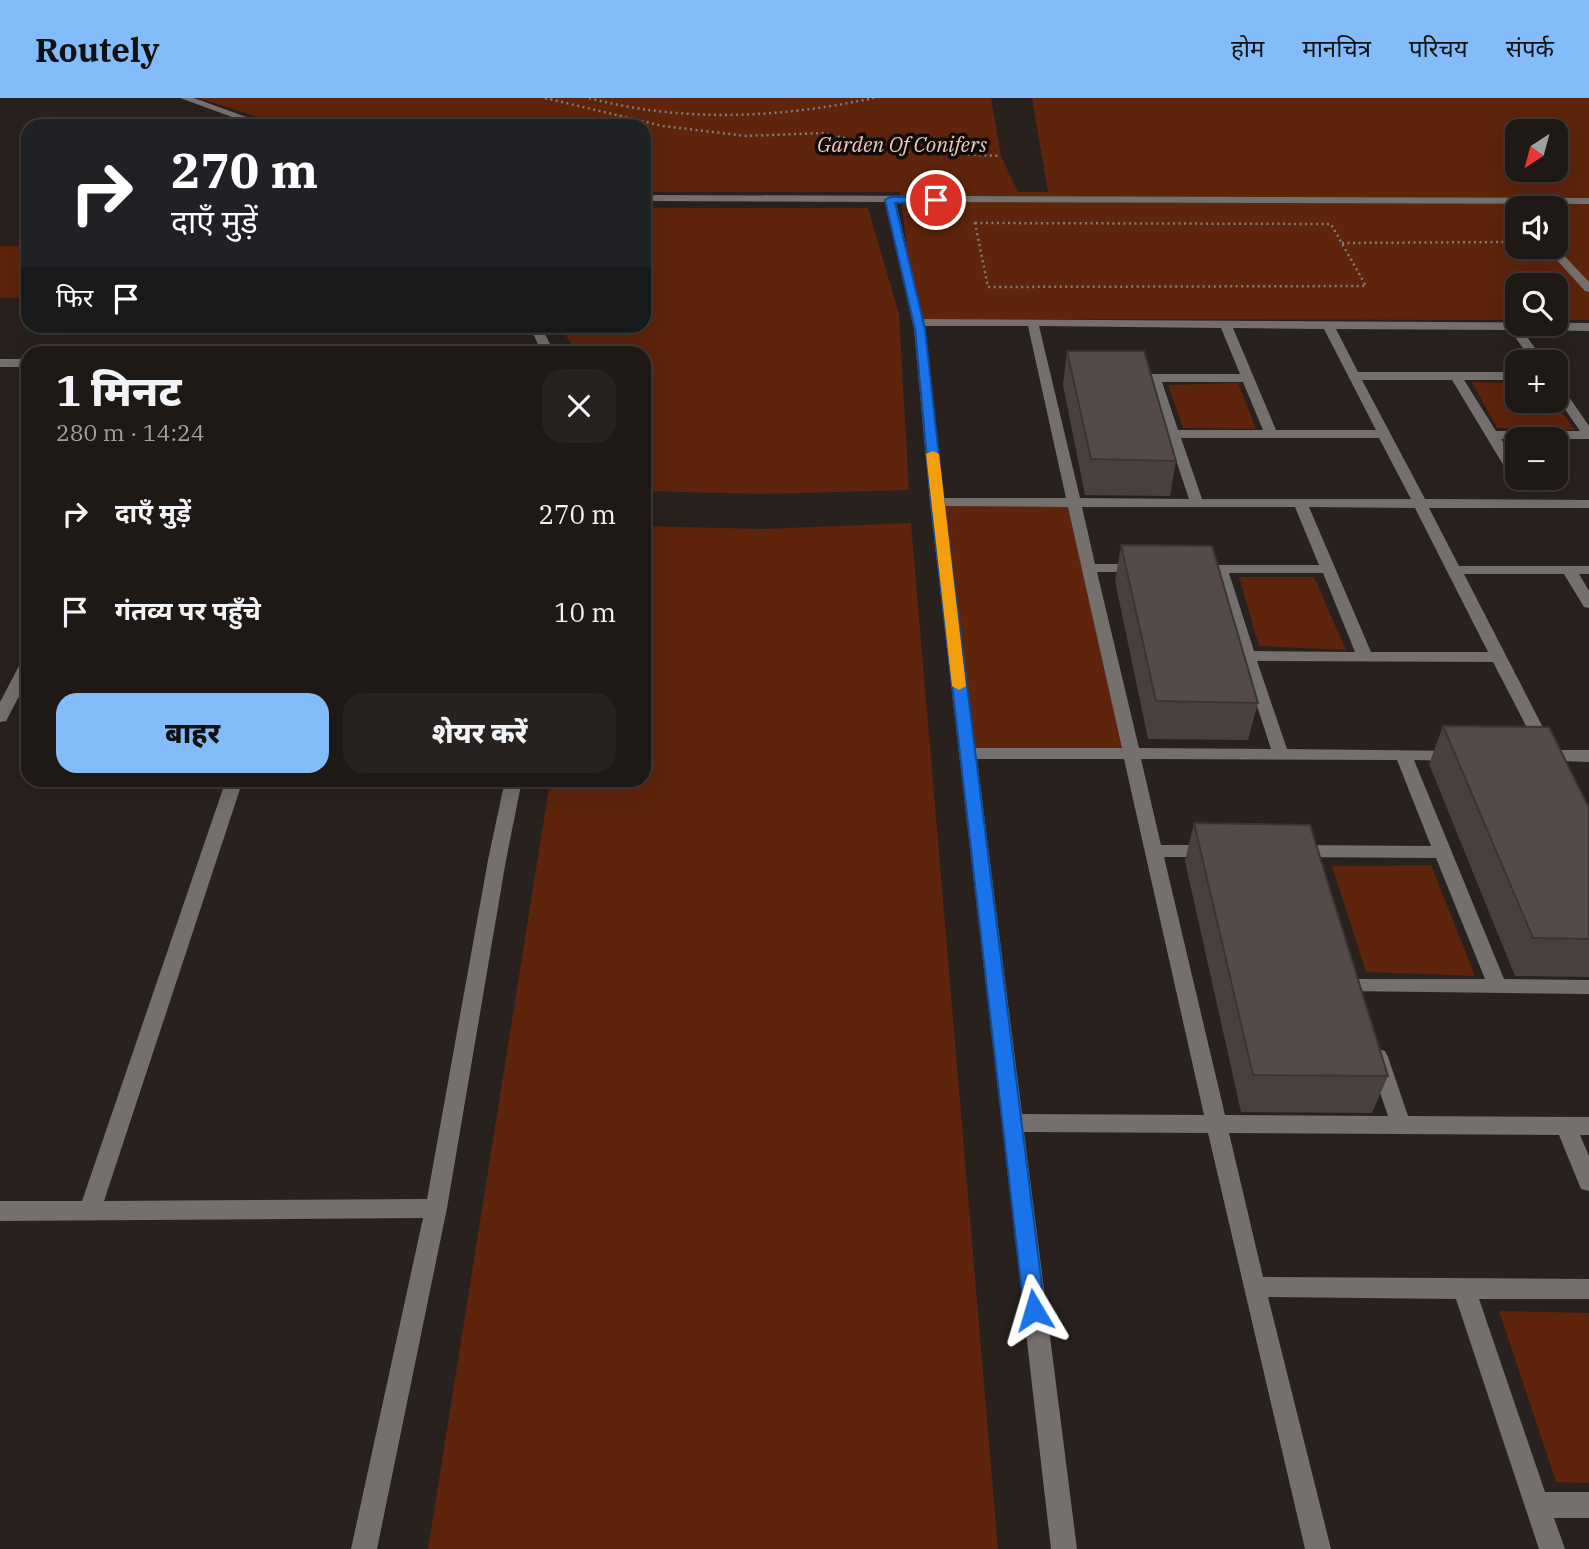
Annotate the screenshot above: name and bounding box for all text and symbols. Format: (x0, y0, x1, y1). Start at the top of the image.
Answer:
text: Routely (35, 28, 160, 71)
text: होम (1231, 32, 1264, 64)
text: मानचित्र (1302, 32, 1371, 64)
text: परिचय (1409, 32, 1468, 64)
text: संपर्क (1506, 32, 1554, 64)
north arrow (1505, 119, 1568, 182)
map controls (1505, 119, 1568, 490)
park label: Garden Of Conifers (817, 130, 987, 158)
text: 270 m (171, 138, 318, 201)
icon: right (56, 147, 147, 238)
pin (906, 170, 966, 230)
icon: arrive (917, 181, 955, 219)
button: sound (1505, 196, 1568, 259)
text: दाएँ मुड़ें (171, 200, 258, 242)
button: search (1505, 273, 1568, 336)
text: फिर (56, 280, 93, 314)
icon: arrive (107, 280, 145, 318)
button: + (1505, 350, 1568, 413)
text: 1 मिनट (56, 363, 181, 418)
button: close (542, 369, 616, 443)
text: 280 m · 14:24 (56, 417, 205, 447)
button: − (1505, 427, 1568, 490)
icon: right (56, 495, 94, 533)
text: दाएँ मुड़ें (115, 495, 191, 529)
text: 270 m (538, 497, 616, 531)
icon: arrive (56, 593, 94, 631)
text: गंतव्य पर पहुँचे (115, 593, 261, 627)
text: 10 m (554, 595, 616, 629)
button: बाहर (56, 693, 329, 773)
button: शेयर करें (343, 693, 616, 773)
position arrow (997, 1273, 1071, 1347)

